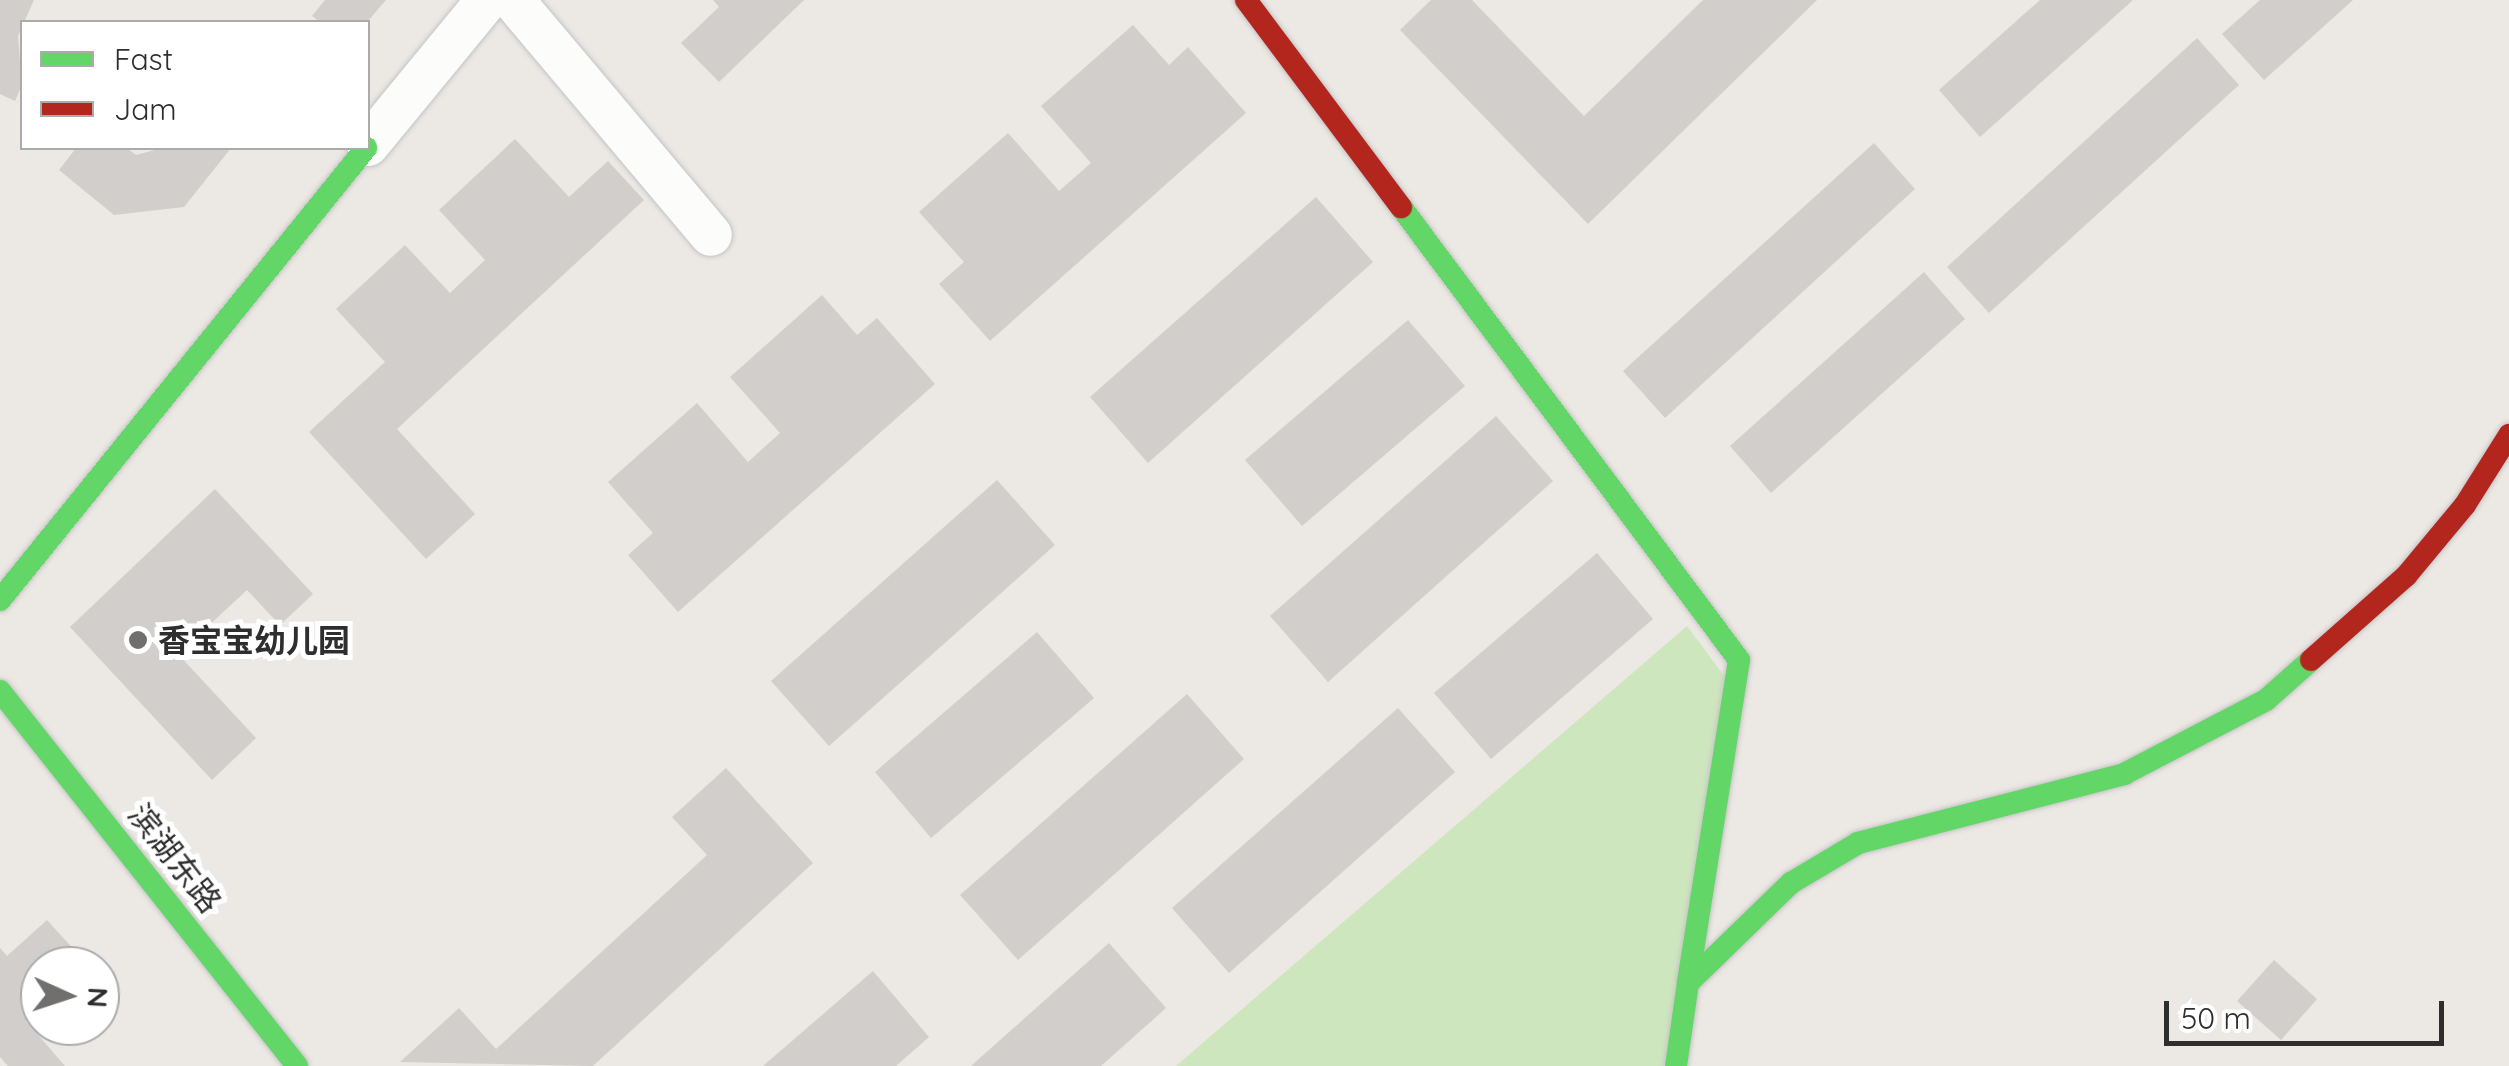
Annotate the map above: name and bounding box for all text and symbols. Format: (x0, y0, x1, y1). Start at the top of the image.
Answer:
legend (20, 20, 370, 150)
text: Fast (114, 40, 173, 78)
text: Jam (114, 90, 177, 128)
place label: 香宝宝幼儿园 (158, 621, 350, 659)
marker: 香宝宝幼儿园 (127, 629, 149, 651)
street label: 滨湖东路 (120, 796, 230, 920)
north arrow (20, 946, 120, 1046)
scale bar (2169, 981, 2449, 1043)
text: N (80, 986, 116, 1009)
text: 50 m (2181, 999, 2251, 1037)

